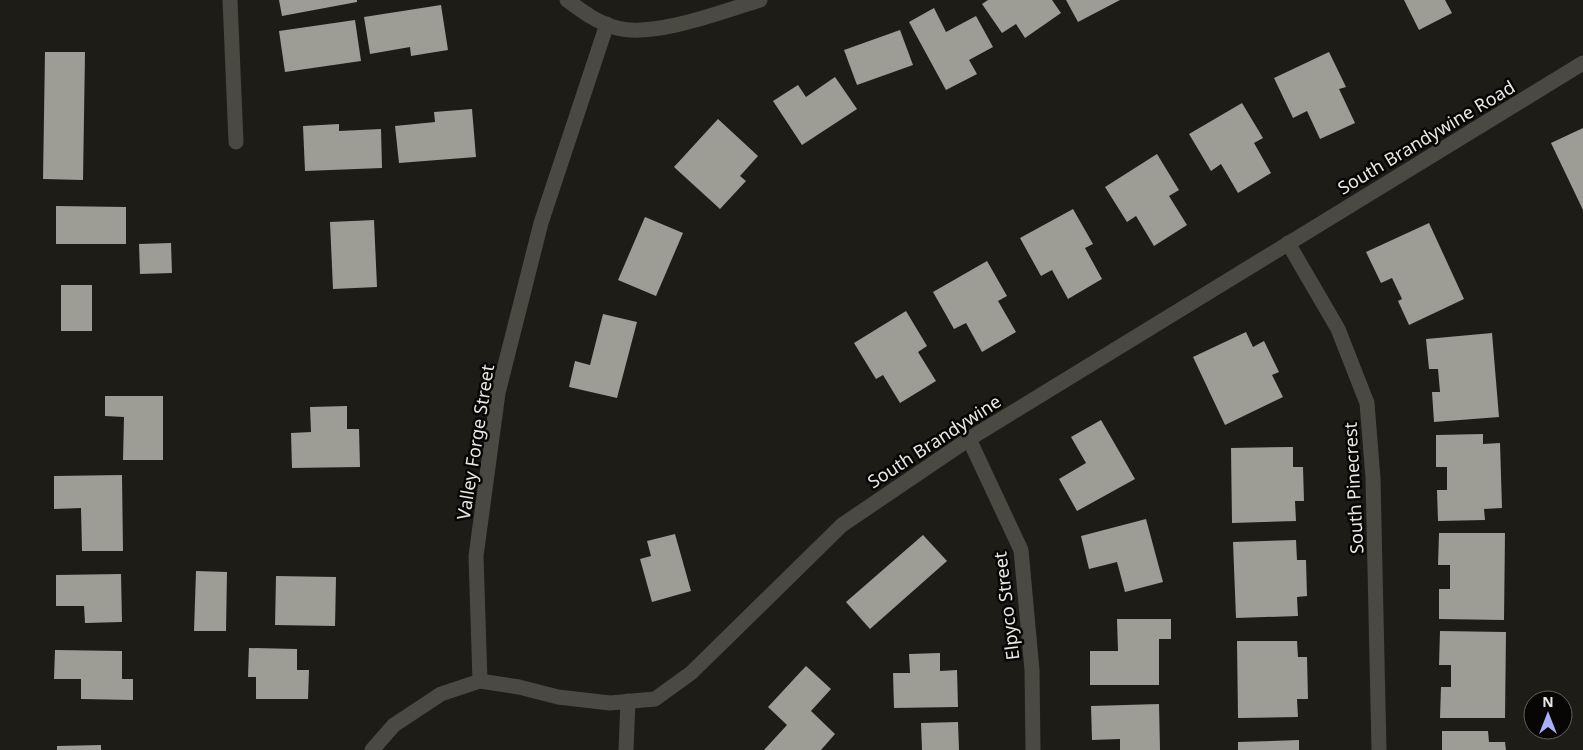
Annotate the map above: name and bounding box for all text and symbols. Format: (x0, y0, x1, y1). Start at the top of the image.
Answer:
street label: South Brandywine Road (1333, 75, 1519, 199)
street label: Valley Forge Street (451, 362, 499, 521)
street label: South Brandywine (863, 389, 1005, 493)
street label: South Pinecrest (1338, 421, 1368, 555)
street label: Elpyco Street (987, 550, 1025, 662)
north arrow (1523, 690, 1573, 740)
text: N (1542, 692, 1554, 711)

